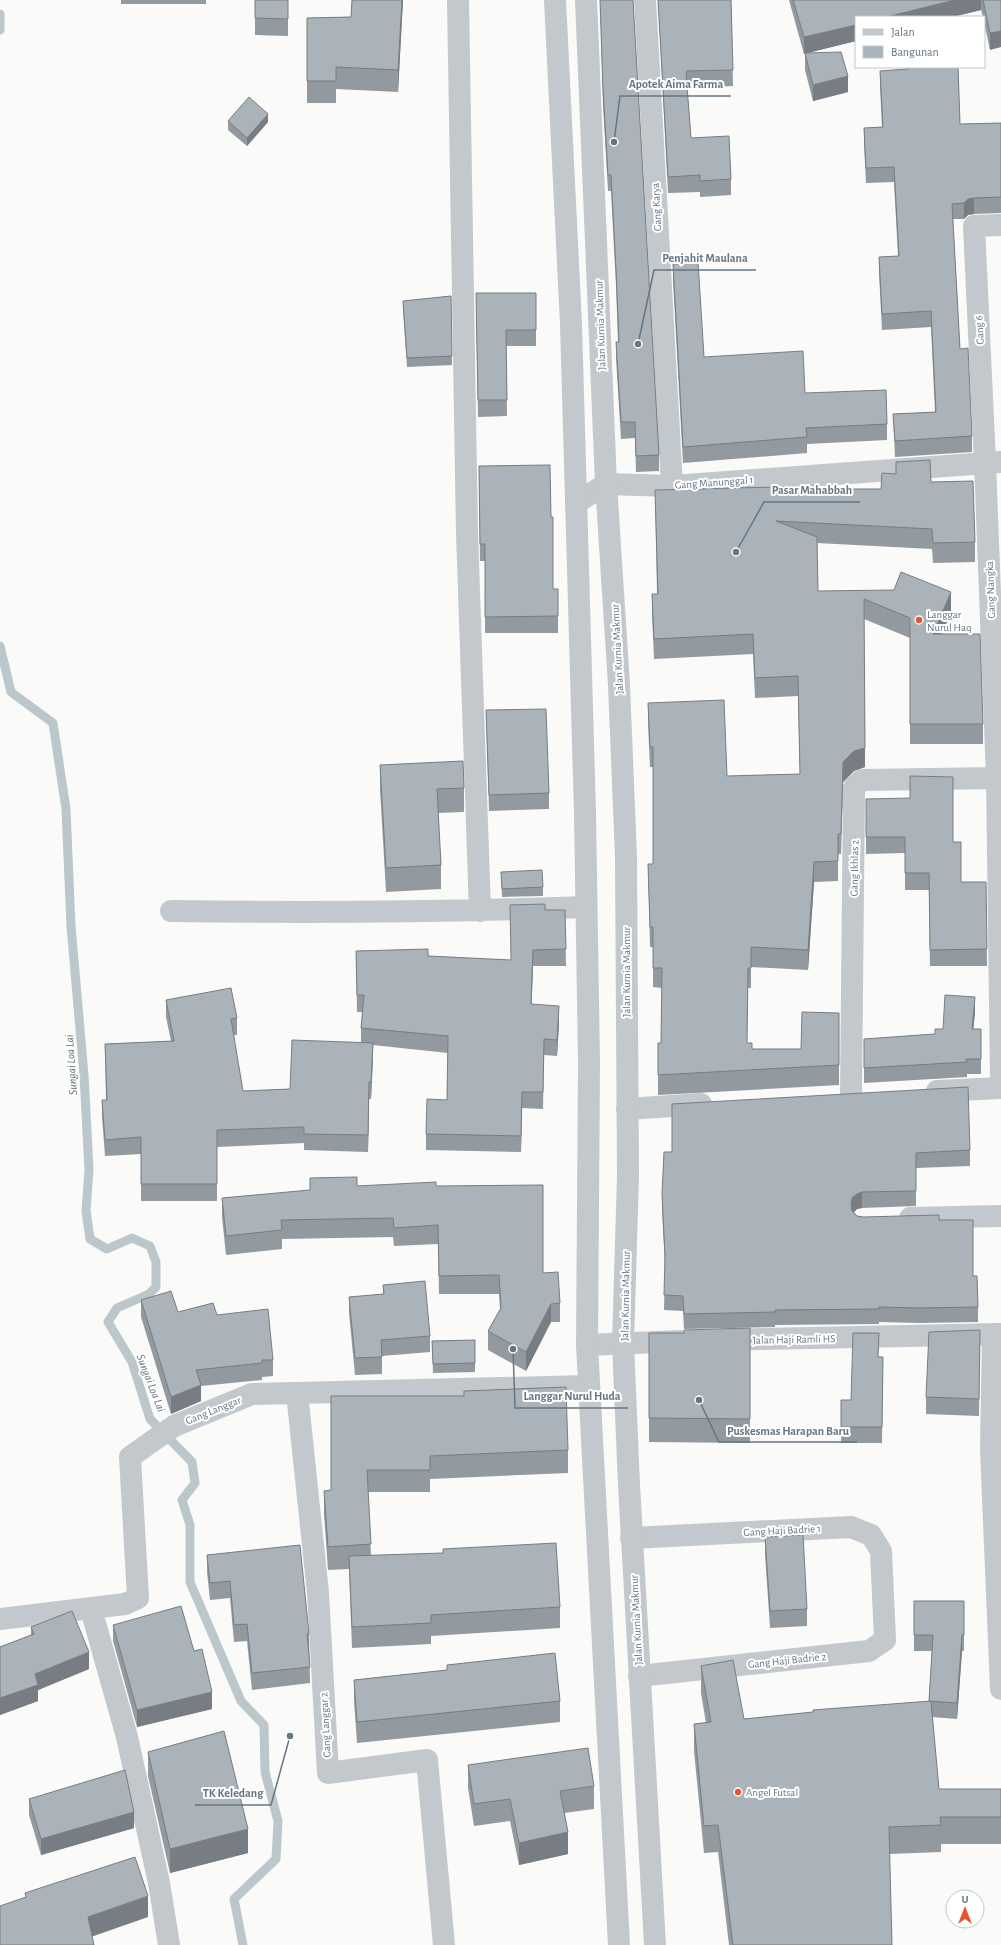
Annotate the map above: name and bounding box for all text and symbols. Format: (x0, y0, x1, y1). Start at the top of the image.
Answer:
legend (855, 16, 985, 68)
text: Jalan (891, 26, 915, 38)
text: Bangunan (891, 46, 939, 58)
callout: Apotek Aima Farma (620, 72, 731, 96)
text: Apotek Aima Farma (629, 78, 723, 90)
street label: Gang Karya (650, 182, 663, 231)
callout: Penjahit Maulana (654, 246, 756, 270)
text: Penjahit Maulana (662, 252, 748, 265)
street label: Jalan Kurnia Makmur (593, 279, 608, 370)
street label: Gang 6 (973, 315, 986, 345)
street label: Gang Manunggal 1 (674, 474, 754, 491)
callout: Pasar Mahabbah (764, 478, 860, 502)
text: Pasar Mahabbah (772, 484, 852, 496)
street label: Gang Nangka (984, 561, 997, 619)
street label: Jalan Kurnia Makmur (610, 603, 625, 694)
place label: Langgar Nurul Haq (927, 609, 972, 633)
marker: Langgar Nurul Haq (914, 615, 924, 625)
street label: Gang Ikhlas 2 (849, 840, 860, 896)
street label: Jalan Kurnia Makmur (621, 927, 632, 1017)
water label: Sungai Loa Lai (63, 1034, 79, 1096)
street label: Jalan Kurnia Makmur (619, 1250, 632, 1341)
street label: Jalan Haji Ramli HS (753, 1333, 835, 1346)
water label: Sungai Loa Lai (135, 1352, 168, 1414)
callout: Langgar Nurul Huda (515, 1384, 628, 1408)
text: Langgar Nurul Huda (523, 1390, 621, 1402)
street label: Gang Langgar (184, 1394, 243, 1427)
callout: Puskesmas Harapan Baru (719, 1418, 857, 1442)
text: Puskesmas Harapan Baru (727, 1425, 850, 1437)
street label: Gang Haji Badrie 1 (743, 1523, 821, 1538)
street label: Jalan Kurnia Makmur (629, 1574, 644, 1665)
street label: Gang Haji Badrie 2 (747, 1651, 827, 1670)
street label: Gang Langgar 2 (318, 1692, 333, 1758)
callout: TK Keledang (195, 1781, 271, 1805)
text: TK Keledang (203, 1787, 264, 1799)
marker: Angel Futsal (733, 1787, 743, 1797)
place label: Angel Futsal (746, 1787, 798, 1798)
north arrow (945, 1889, 985, 1929)
text: U (961, 1894, 969, 1905)

